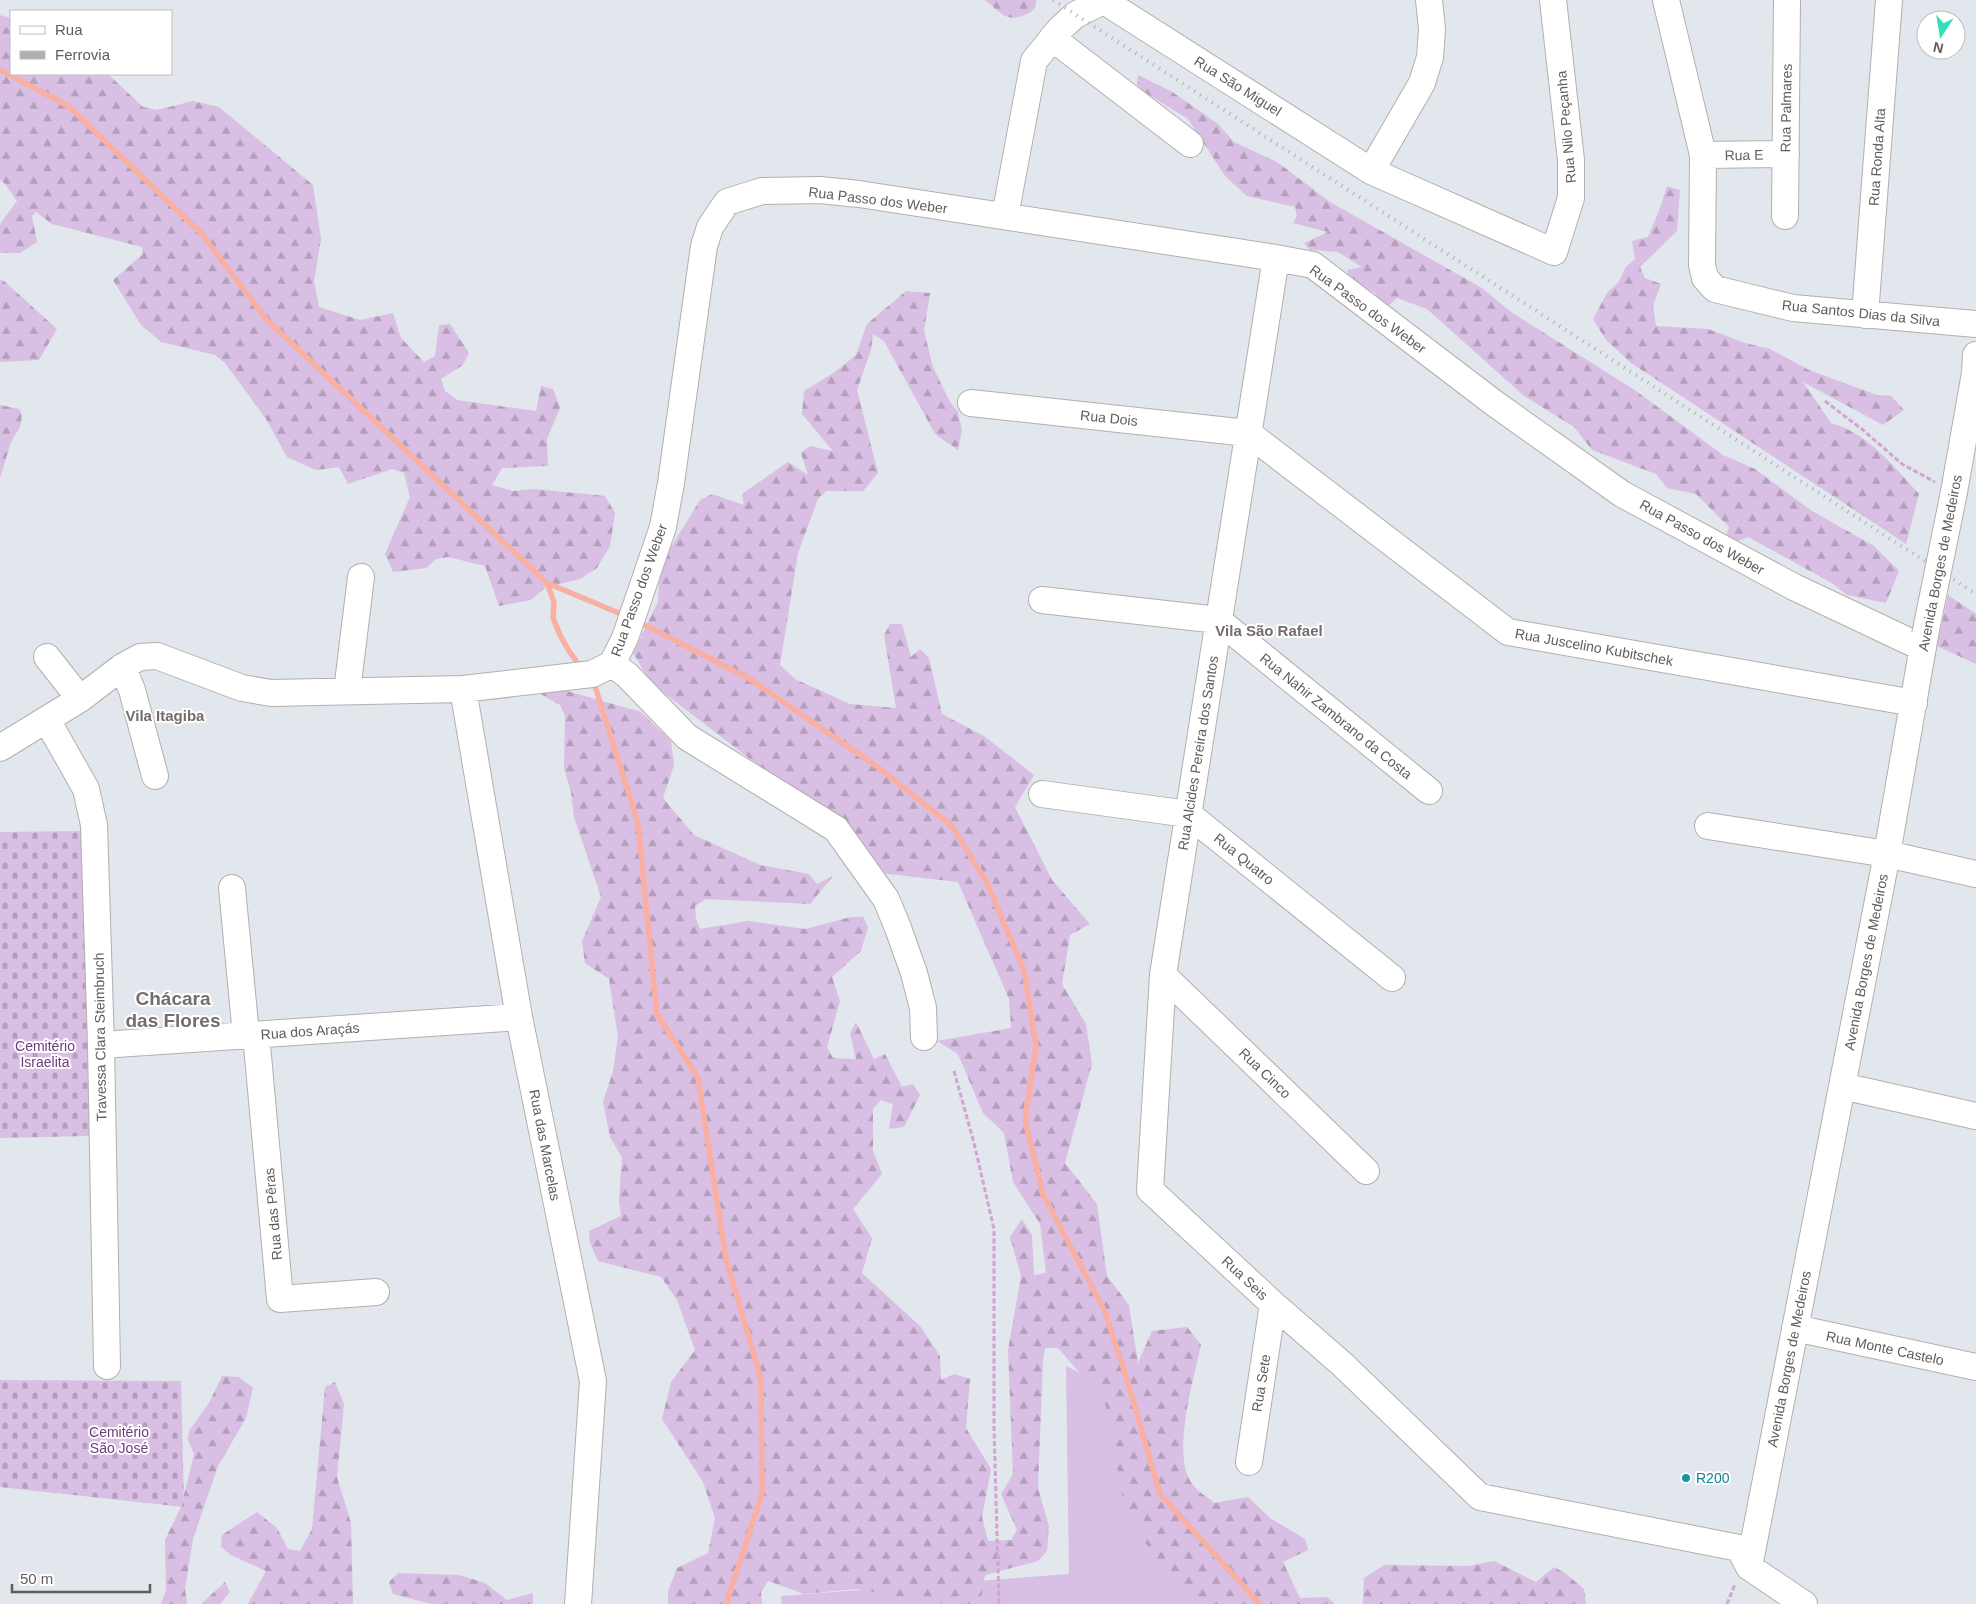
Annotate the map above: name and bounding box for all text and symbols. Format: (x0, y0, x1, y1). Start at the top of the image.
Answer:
legend (10, 10, 172, 75)
north arrow (1916, 10, 1966, 60)
text: Rua (55, 21, 83, 38)
text: N (1932, 39, 1945, 57)
text: Ferrovia (55, 46, 111, 63)
street label: Rua São Miguel (1192, 53, 1284, 119)
street label: Rua Palmares (1777, 64, 1795, 152)
street label: Rua Nilo Peçanha (1553, 70, 1579, 184)
street label: Rua Ronda Alta (1866, 107, 1888, 206)
street label: Rua E (1724, 147, 1764, 163)
street label: Rua Passo dos Weber (808, 184, 949, 217)
street label: Rua Passo dos Weber (1307, 261, 1430, 357)
street label: Rua Santos Dias da Silva (1781, 297, 1941, 329)
street label: Rua Dois (1080, 407, 1138, 429)
street label: Avenida Borges de Medeiros (1915, 473, 1965, 653)
street label: Rua Passo dos Weber (1637, 496, 1767, 578)
street label: Rua Passo dos Weber (608, 521, 671, 658)
district label: Vila São Rafael (1215, 622, 1323, 639)
street label: Rua Juscelino Kubitschek (1514, 625, 1675, 669)
street label: Rua Nahir Zambrano da Costa (1257, 650, 1415, 782)
street label: Rua Alcides Pereira dos Santos (1175, 655, 1221, 851)
district label: Vila Itagiba (126, 707, 205, 724)
street label: Rua Quatro (1211, 830, 1277, 888)
street label: Avenida Borges de Medeiros (1841, 872, 1891, 1052)
street label: Travessa Clara Steimbruch (91, 952, 109, 1122)
district label: Chácara das Flores (125, 988, 221, 1031)
street label: Rua dos Araçás (260, 1020, 360, 1042)
park label: Cemitério Israelita (15, 1038, 75, 1070)
street label: Rua Cinco (1236, 1045, 1294, 1102)
street label: Rua das Marcelas (526, 1088, 564, 1202)
street label: Rua das Pêras (261, 1167, 285, 1261)
street label: Rua Seis (1219, 1253, 1271, 1303)
street label: Avenida Borges de Medeiros (1764, 1269, 1814, 1449)
street label: Rua Monte Castelo (1825, 1328, 1945, 1368)
street label: Rua Sete (1249, 1353, 1274, 1413)
park label: Cemitério São José (89, 1424, 149, 1456)
place label: R200 (1696, 1470, 1730, 1486)
marker: R200 (1680, 1472, 1692, 1484)
scale bar (12, 1562, 150, 1594)
text: 50 m (20, 1570, 53, 1587)

